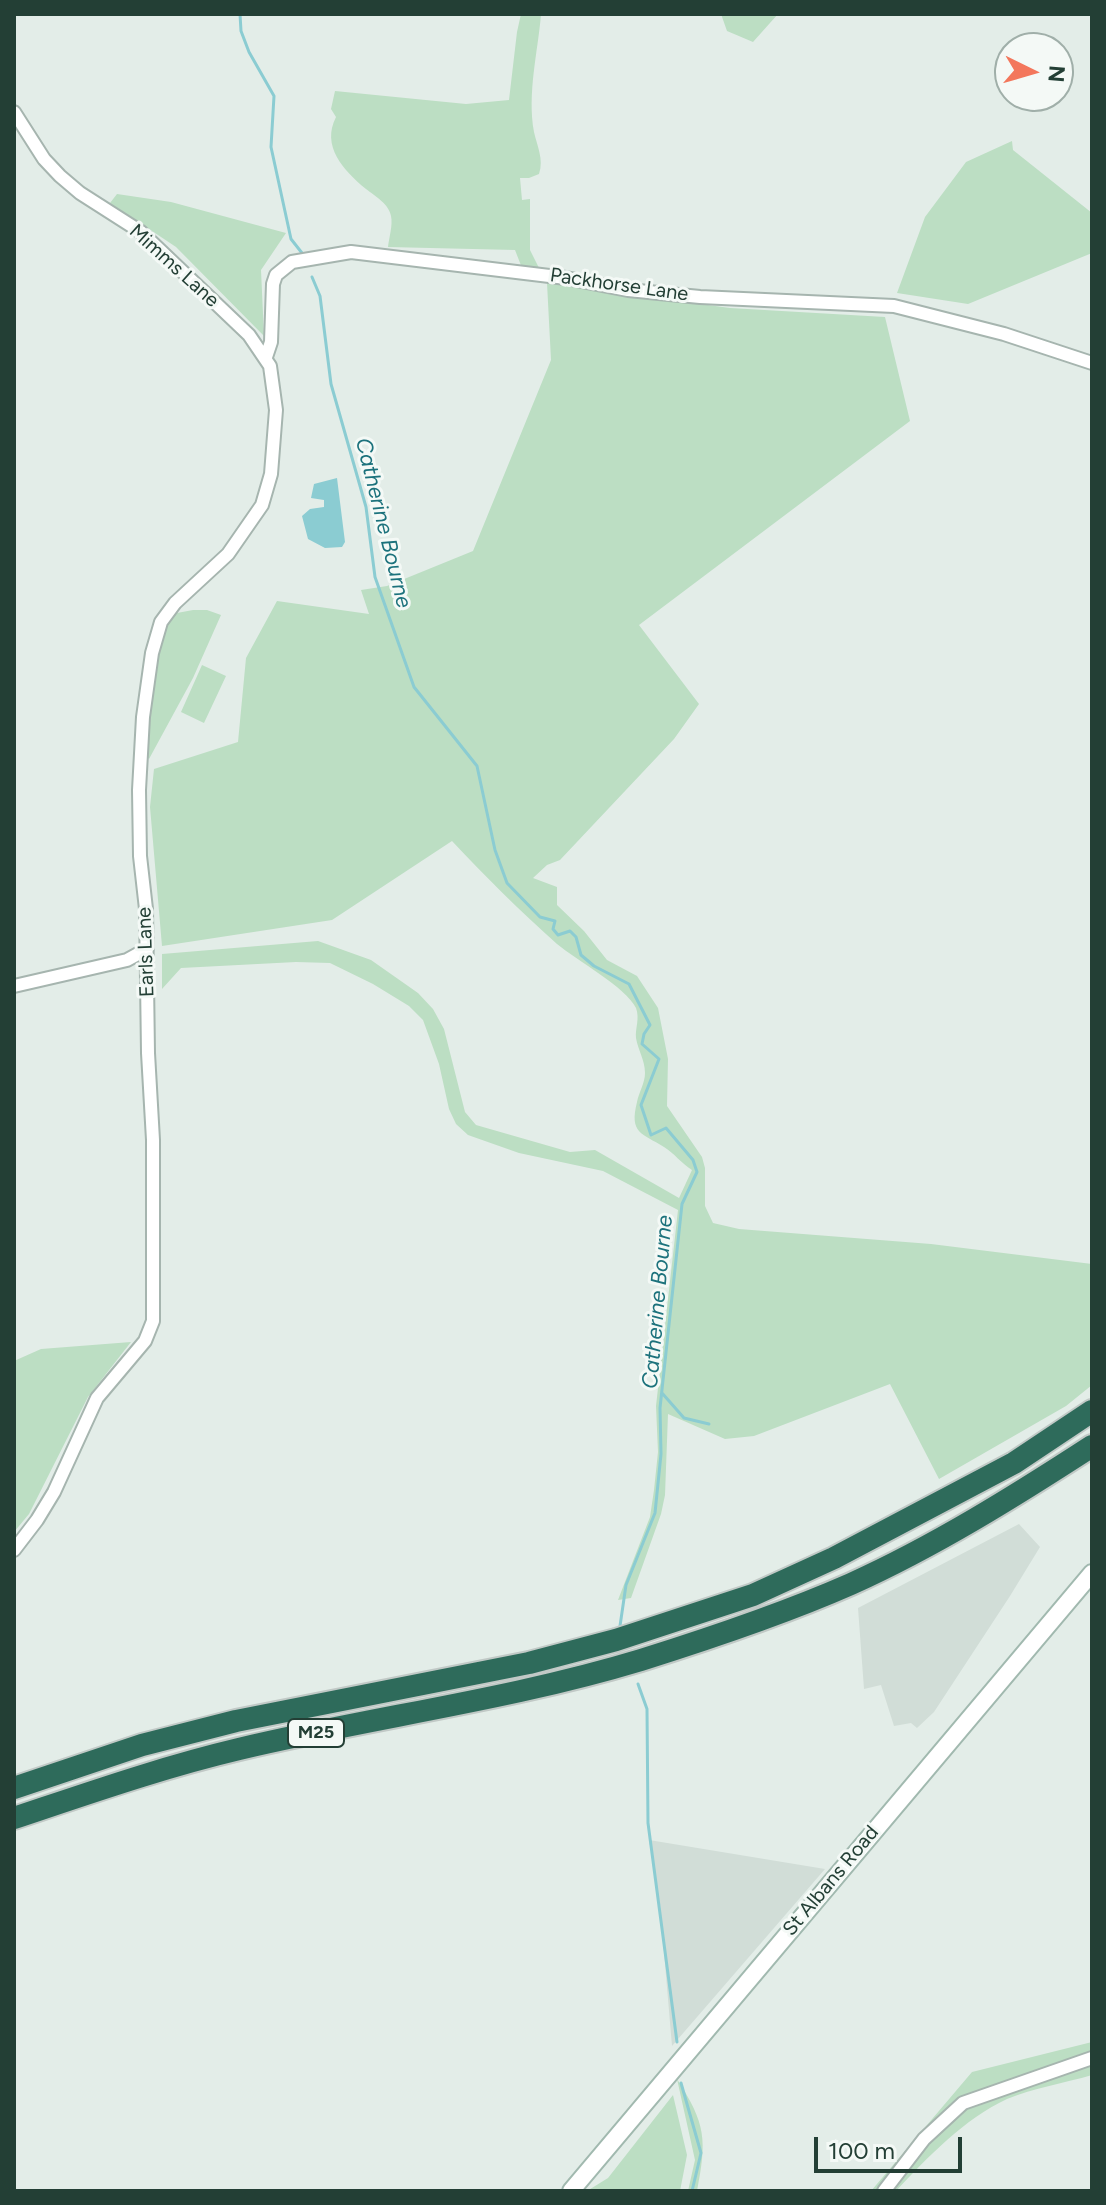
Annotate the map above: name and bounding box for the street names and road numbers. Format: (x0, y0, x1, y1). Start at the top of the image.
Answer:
street label: Mimms Lane (124, 219, 224, 313)
street label: Packhorse Lane (548, 263, 690, 307)
street label: Earls Lane (132, 907, 160, 997)
road number: M25 (288, 1719, 344, 1747)
street label: St Albans Road (778, 1821, 884, 1941)

